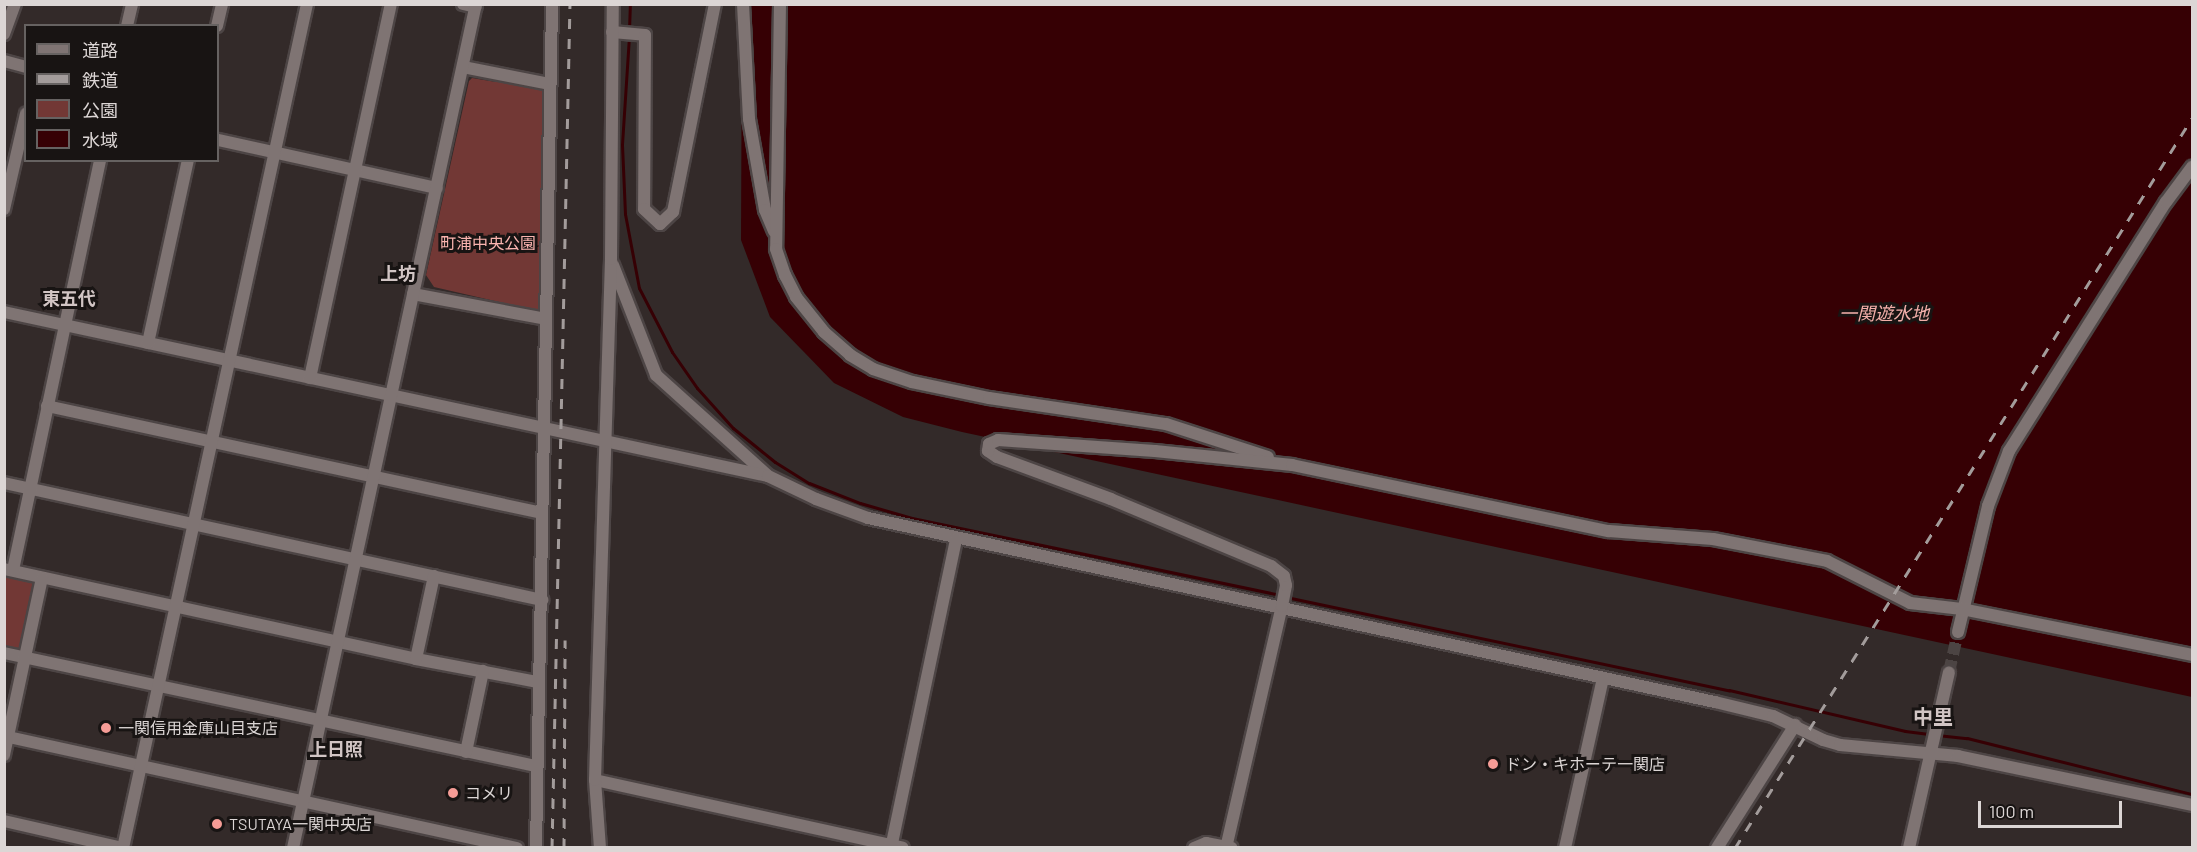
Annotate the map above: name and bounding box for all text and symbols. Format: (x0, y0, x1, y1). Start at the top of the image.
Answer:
legend (24, 24, 219, 162)
text: 道路 (82, 39, 118, 61)
text: 鉄道 (82, 69, 118, 91)
text: 公園 (82, 99, 118, 121)
text: 水域 (82, 129, 118, 151)
park label: 町浦中央公園 (440, 233, 536, 253)
district label: 上坊 (380, 262, 416, 284)
district label: 東五代 (42, 287, 96, 309)
water label: 一関遊水地 (1839, 302, 1929, 324)
district label: 中里 (1913, 704, 1953, 728)
place label: 一関信用金庫山目支店 (118, 718, 278, 738)
marker: 一関信用金庫山目支店 (99, 721, 113, 735)
district label: 上日照 (309, 738, 363, 760)
place label: ドン・キホーテ一関店 (1505, 754, 1665, 774)
marker: ドン・キホーテ一関店 (1486, 757, 1500, 771)
place label: コメリ (465, 783, 513, 803)
marker: コメリ (446, 786, 460, 800)
scale bar (1981, 789, 2125, 827)
text: 100 m (1989, 800, 2034, 822)
place label: TSUTAYA一関中央店 (229, 814, 372, 834)
marker: TSUTAYA一関中央店 (210, 817, 224, 831)

